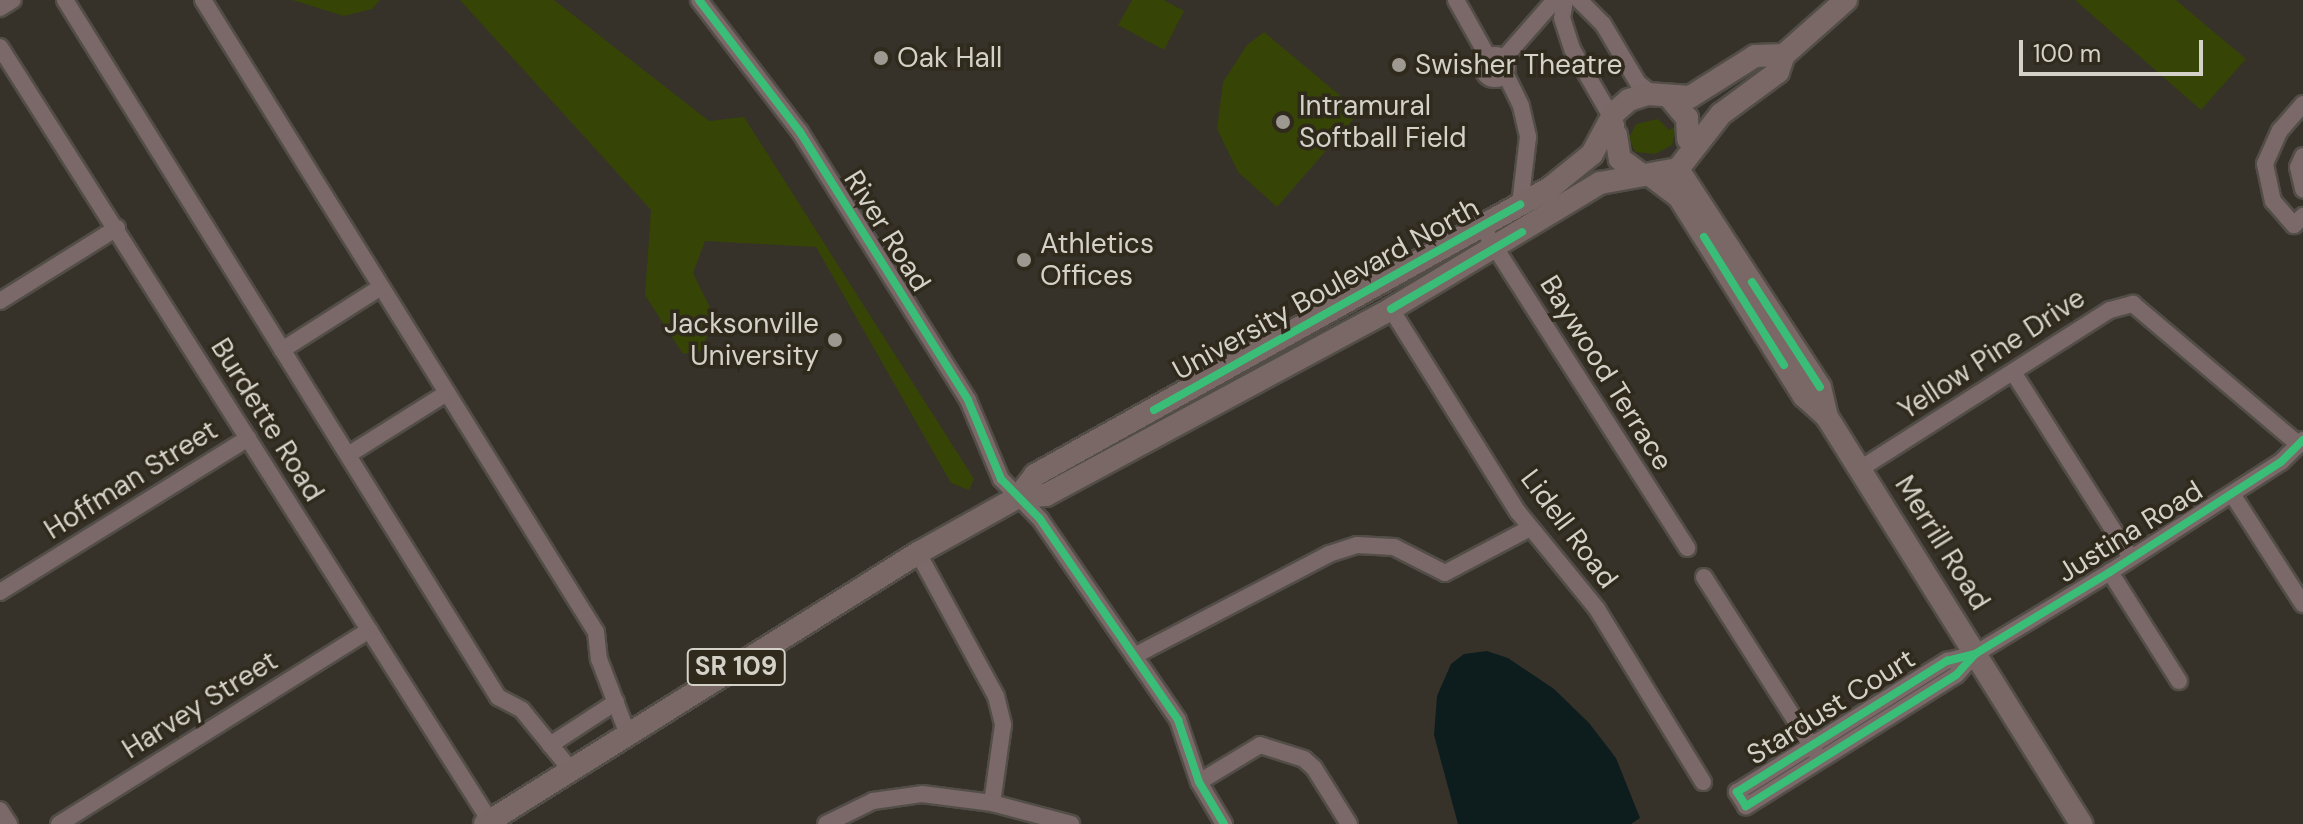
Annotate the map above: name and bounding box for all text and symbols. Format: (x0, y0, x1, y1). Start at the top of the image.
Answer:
scale bar (2023, 24, 2207, 74)
text: 100 m (2033, 38, 2101, 69)
place label: Oak Hall (897, 41, 1002, 75)
place label: Swisher Theatre (1415, 48, 1622, 82)
marker: Oak Hall (872, 49, 890, 67)
marker: Swisher Theatre (1390, 56, 1408, 74)
place label: Intramural Softball Field (1299, 89, 1466, 155)
marker: Intramural Softball Field (1274, 113, 1292, 131)
street label: River Road (837, 164, 937, 298)
street label: University Boulevard North (1167, 191, 1485, 387)
place label: Athletics Offices (1040, 227, 1154, 293)
marker: Athletics Offices (1015, 251, 1033, 269)
street label: Baywood Terrace (1533, 269, 1679, 477)
street label: Yellow Pine Drive (1892, 281, 2092, 427)
place label: Jacksonville University (664, 307, 819, 373)
marker: Jacksonville University (826, 331, 844, 349)
street label: Burdette Road (204, 332, 330, 508)
street label: Hoffman Street (38, 413, 224, 547)
street label: Lidell Road (1513, 463, 1625, 595)
street label: Merrill Road (1887, 470, 1997, 616)
street label: Justina Road (2051, 474, 2209, 590)
street label: Stardust Court (1741, 642, 1921, 772)
street label: Harvey Street (116, 644, 284, 766)
road number: SR 109 (686, 645, 786, 689)

